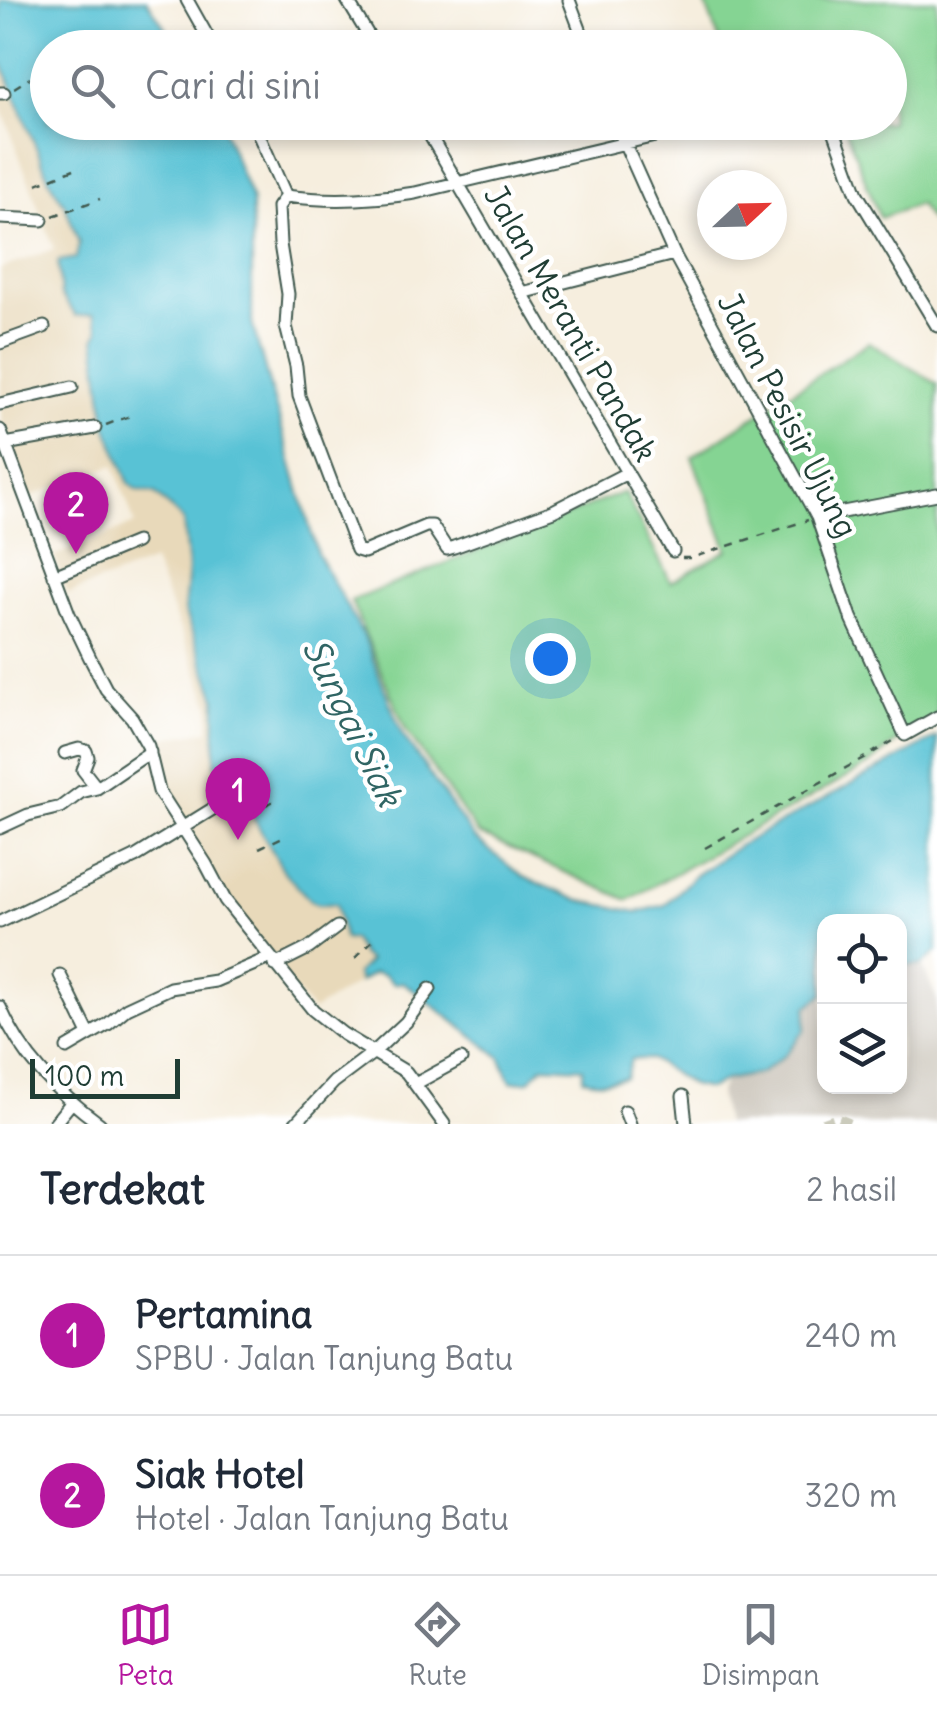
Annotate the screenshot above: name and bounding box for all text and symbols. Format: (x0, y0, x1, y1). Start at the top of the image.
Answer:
search box (30, 30, 907, 140)
icon: search (65, 58, 120, 113)
text: Cari di sini (145, 62, 321, 109)
north arrow (697, 170, 787, 260)
street label: Jalan Meranti Pandak (475, 177, 667, 469)
street label: Jalan Pesisir Ujung (709, 286, 867, 544)
pin: 2 (44, 472, 108, 554)
water label: Sungai Siak (294, 631, 413, 815)
your location (525, 633, 576, 684)
pin: 1 (206, 758, 270, 840)
map controls (817, 914, 907, 1094)
button: locate (817, 914, 907, 1004)
button: layers (817, 1004, 907, 1094)
scale bar (30, 1054, 180, 1098)
text: 100 m (45, 1058, 124, 1094)
text: Terdekat (40, 1163, 205, 1215)
text: 2 hasil (806, 1169, 897, 1210)
text: Pertamina (135, 1291, 312, 1338)
text: 1 (66, 1315, 79, 1356)
text: 240 m (805, 1315, 897, 1356)
text: SPBU · Jalan Tanjung Batu (135, 1338, 513, 1379)
text: Siak Hotel (135, 1451, 305, 1498)
text: 2 (64, 1475, 81, 1516)
text: 320 m (805, 1475, 897, 1516)
text: Hotel · Jalan Tanjung Batu (135, 1498, 509, 1539)
tab: Peta (117, 1597, 174, 1693)
tab: Rute (409, 1597, 467, 1693)
tab: Disimpan (702, 1597, 820, 1693)

